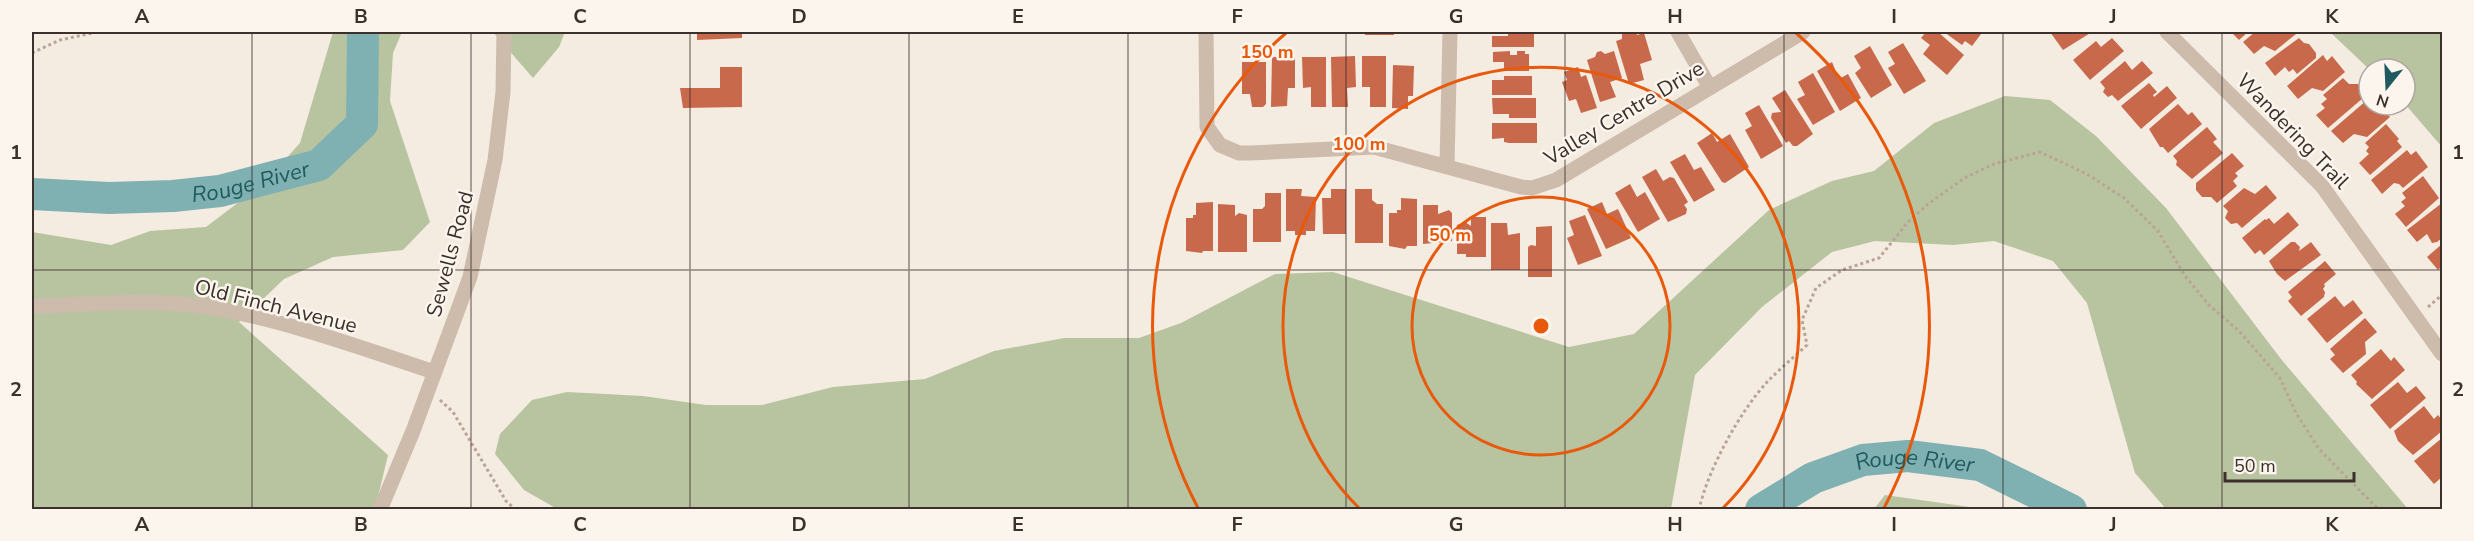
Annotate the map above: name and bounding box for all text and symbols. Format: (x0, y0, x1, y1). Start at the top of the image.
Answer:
text: A (135, 3, 150, 30)
text: B (354, 3, 368, 30)
text: C (573, 3, 587, 30)
text: D (791, 3, 807, 30)
text: E (1012, 3, 1024, 30)
text: F (1231, 3, 1243, 30)
text: G (1449, 3, 1463, 30)
text: H (1667, 3, 1683, 30)
text: I (1891, 3, 1897, 30)
text: J (2108, 3, 2117, 30)
text: K (2325, 3, 2339, 30)
text: 150 m (1240, 40, 1294, 64)
street label: Valley Centre Drive (1538, 54, 1709, 172)
north arrow (2357, 57, 2417, 117)
street label: Wandering Trail (2230, 67, 2356, 196)
text: N (2374, 88, 2392, 113)
text: 100 m (1332, 132, 1386, 156)
text: 1 (10, 139, 22, 166)
text: 1 (2452, 139, 2464, 166)
water label: Rouge River (190, 154, 314, 210)
street label: Sewells Road (420, 188, 480, 320)
text: 50 m (1429, 223, 1471, 247)
street label: Old Finch Avenue (192, 272, 360, 340)
centre of rings (1531, 316, 1551, 336)
text: 2 (10, 376, 22, 403)
text: 2 (2452, 376, 2464, 403)
water label: Rouge River (1851, 442, 1977, 480)
scale bar (2225, 445, 2354, 483)
text: 50 m (2234, 454, 2276, 478)
text: A (135, 511, 150, 538)
text: B (354, 511, 368, 538)
text: C (573, 511, 587, 538)
text: D (791, 511, 807, 538)
text: E (1012, 511, 1024, 538)
text: F (1231, 511, 1243, 538)
text: G (1449, 511, 1463, 538)
text: H (1667, 511, 1683, 538)
text: I (1891, 511, 1897, 538)
text: J (2108, 511, 2117, 538)
text: K (2325, 511, 2339, 538)

